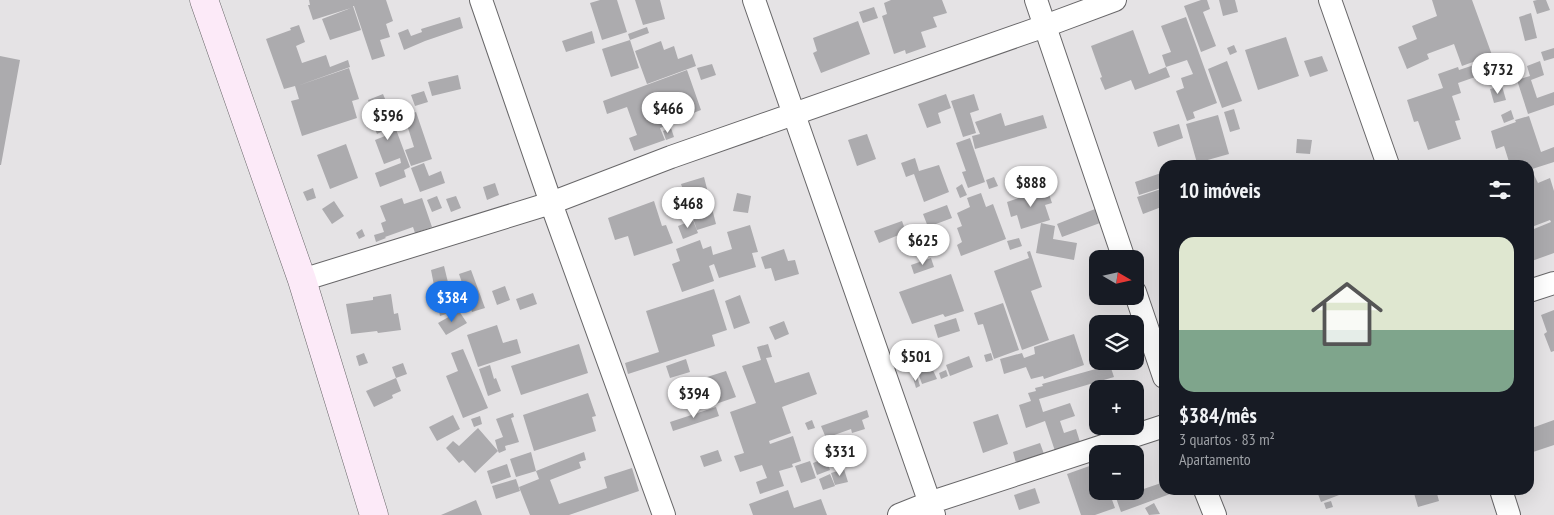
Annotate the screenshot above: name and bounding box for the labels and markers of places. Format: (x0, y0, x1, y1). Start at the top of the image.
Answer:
pin: $732 (1468, 52, 1528, 95)
pin: $466 (638, 92, 698, 134)
pin: $596 (358, 98, 418, 141)
pin: $888 (1001, 166, 1061, 208)
pin: $468 (658, 186, 718, 229)
pin: $625 (893, 224, 953, 266)
pin: $384 (422, 280, 482, 323)
pin: $501 (886, 340, 946, 382)
pin: $394 (664, 376, 724, 419)
pin: $331 (810, 434, 870, 477)

